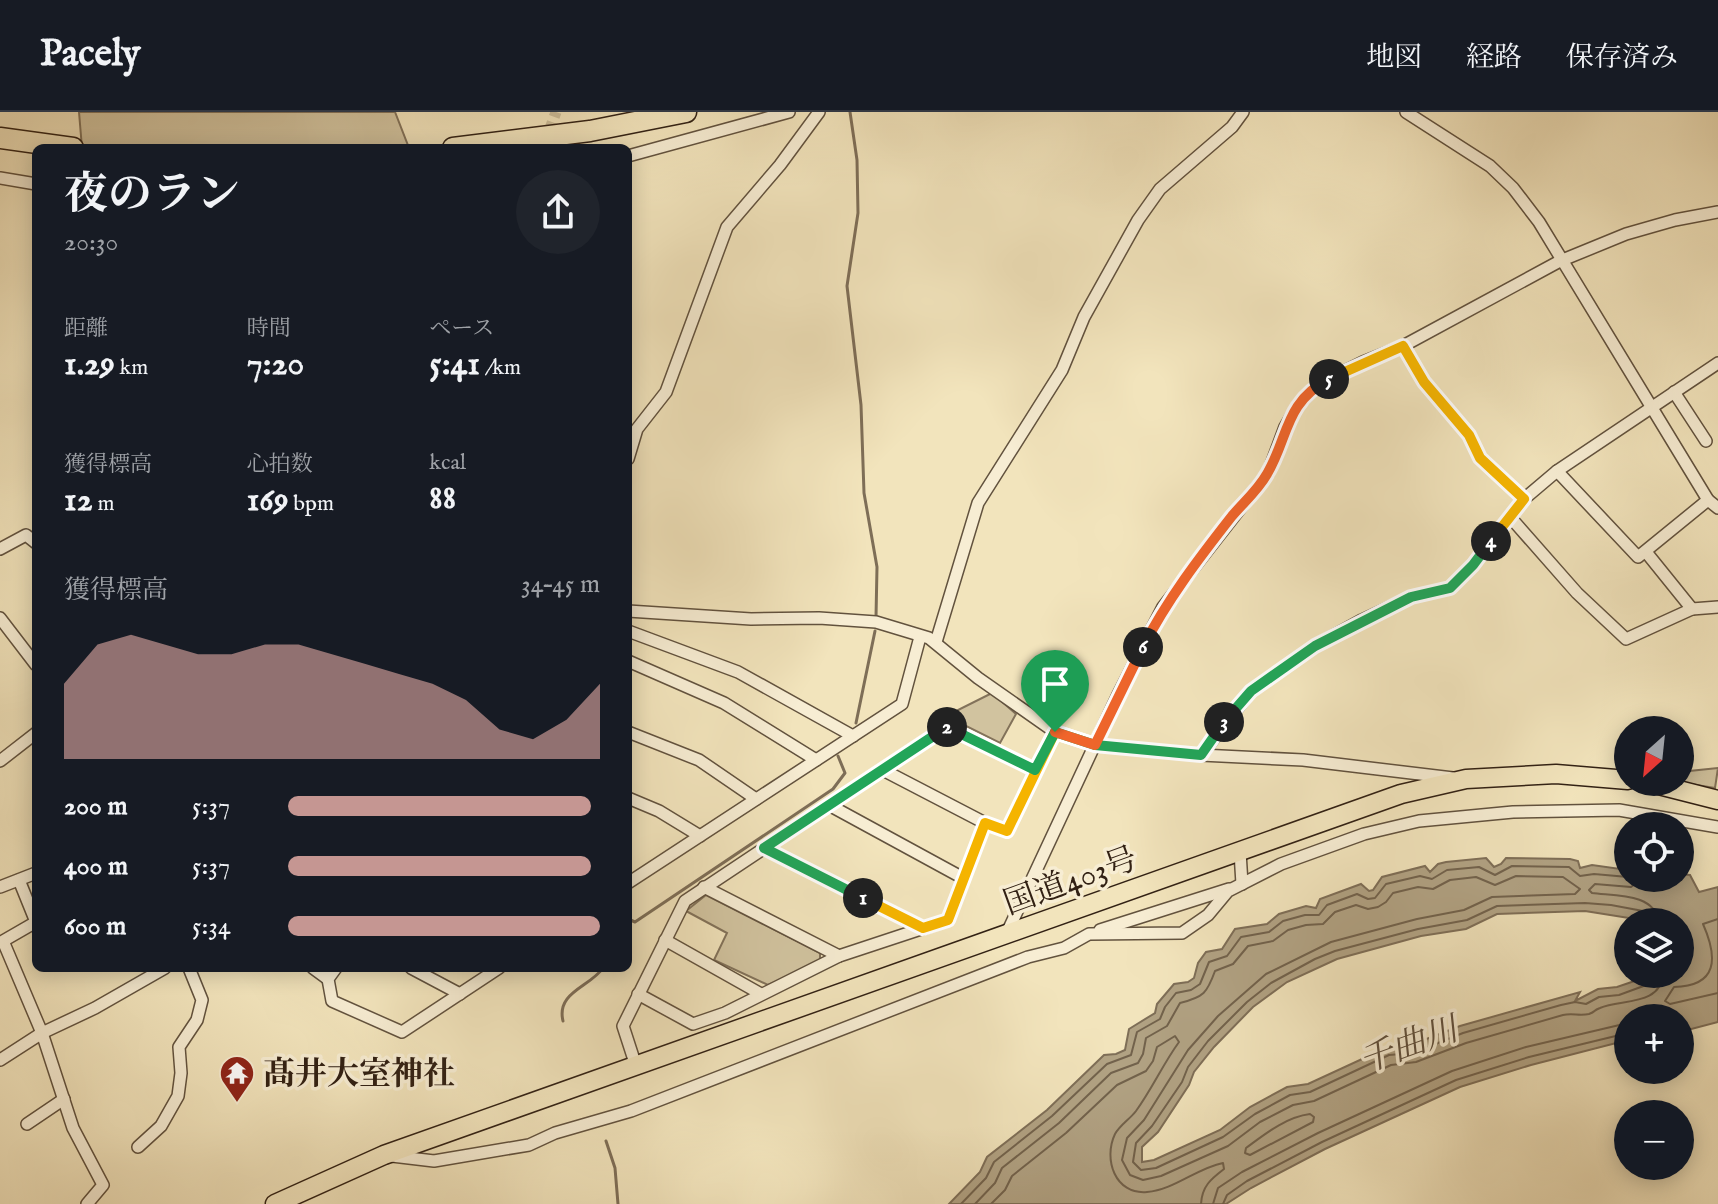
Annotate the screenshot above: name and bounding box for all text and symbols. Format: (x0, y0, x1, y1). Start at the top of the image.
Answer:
text: Pacely (40, 31, 141, 79)
text: 地図 (1366, 41, 1422, 76)
text: 経路 (1466, 41, 1522, 76)
text: 保存済み (1566, 41, 1678, 76)
text: 夜のラン (64, 168, 240, 224)
button: share (516, 170, 600, 254)
text: 20:30 (64, 226, 118, 259)
text: 距離 (64, 315, 108, 343)
text: 時間 (247, 315, 291, 343)
text: ペース (429, 315, 494, 343)
text: 1.29 (64, 343, 115, 386)
text: 7:20 (247, 343, 304, 386)
text: 5:41 (429, 343, 480, 386)
text: km (115, 354, 148, 382)
text: /km (480, 354, 521, 382)
pin: 5 (1309, 359, 1349, 399)
text: 5 (1325, 365, 1333, 393)
text: kcal (429, 449, 466, 477)
text: 獲得標高 (64, 451, 152, 479)
text: 心拍数 (247, 451, 313, 479)
text: 88 (429, 477, 456, 520)
text: 12 (64, 479, 93, 522)
text: 169 (247, 479, 289, 522)
text: m (93, 490, 114, 518)
text: bpm (289, 490, 334, 518)
pin: 4 (1471, 521, 1511, 561)
text: 4 (1486, 527, 1496, 555)
text: 34–45 m (521, 568, 600, 601)
text: 獲得標高 (64, 574, 168, 607)
pin: 6 (1123, 627, 1163, 667)
text: 6 (1138, 633, 1148, 661)
pin (1021, 650, 1089, 732)
icon: arrive (1033, 662, 1077, 706)
pin: 3 (1204, 702, 1244, 742)
pin: 2 (927, 707, 967, 747)
text: 3 (1220, 708, 1228, 736)
text: 2 (942, 713, 952, 741)
north arrow (1614, 716, 1694, 796)
map controls (1614, 716, 1694, 1180)
text: 200 m (64, 790, 128, 823)
text: 5:37 (192, 790, 230, 823)
button: locate (1614, 812, 1694, 892)
street label: 国道403号 (998, 839, 1143, 925)
text: 400 m (64, 850, 128, 883)
text: 5:37 (192, 850, 230, 883)
pin: 1 (843, 878, 883, 918)
text: 1 (859, 884, 867, 912)
button: layers (1614, 908, 1694, 988)
text: 600 m (64, 910, 126, 943)
text: 5:34 (192, 910, 231, 943)
button: + (1614, 1004, 1694, 1084)
water label: 千曲川 (1354, 1007, 1468, 1084)
temple icon: 髙井大室神社 (218, 1054, 256, 1104)
place label: 髙井大室神社 (263, 1055, 455, 1096)
button: − (1614, 1100, 1694, 1180)

